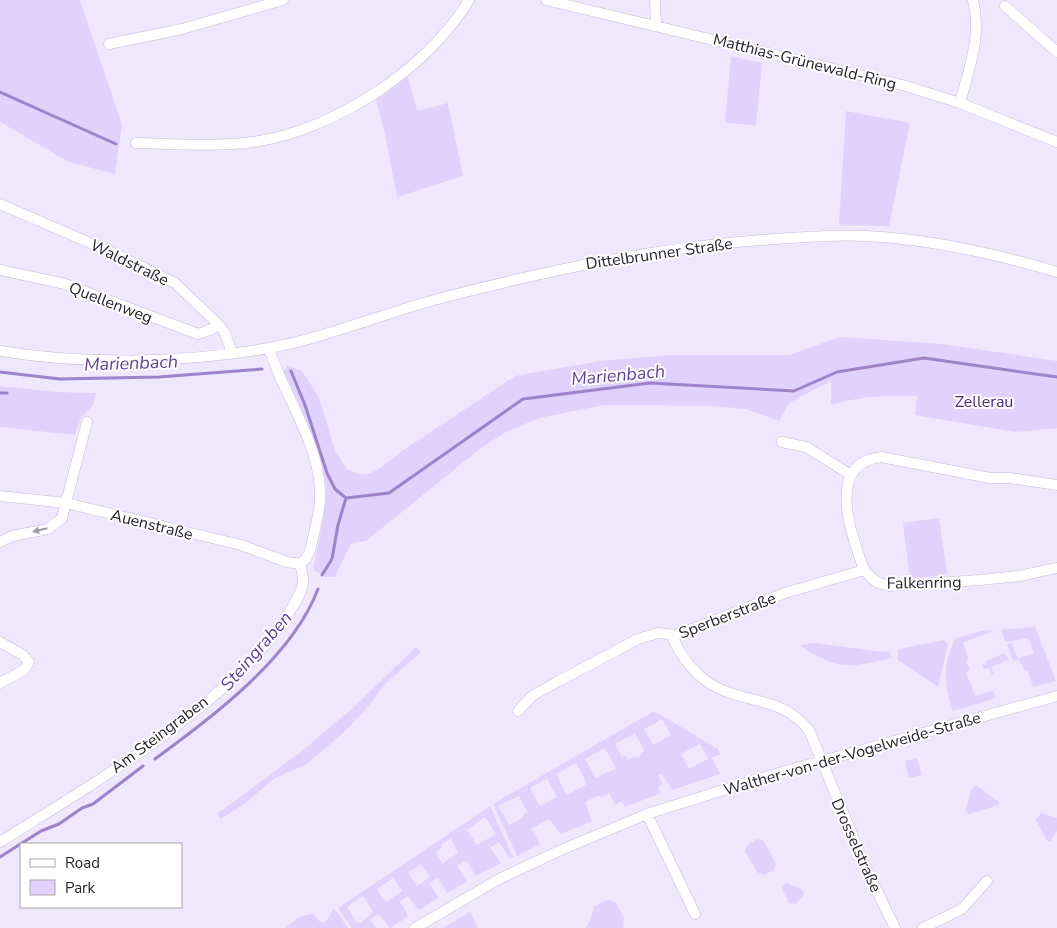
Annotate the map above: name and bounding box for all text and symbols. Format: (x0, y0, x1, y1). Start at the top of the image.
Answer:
street label: Matthias-Grünewald-Ring (711, 29, 899, 95)
street label: Dittelbrunner Straße (584, 233, 734, 275)
street label: Waldstraße (87, 234, 173, 291)
street label: Quellenweg (66, 277, 156, 329)
water label: Marienbach (84, 349, 178, 377)
water label: Marienbach (570, 359, 666, 391)
park label: Zellerau (955, 391, 1013, 413)
street label: Auenstraße (108, 504, 195, 546)
one-way arrow (32, 526, 47, 534)
street label: Falkenring (886, 571, 962, 595)
street label: Sperberstraße (676, 587, 779, 645)
water label: Steingraben (215, 606, 297, 696)
street label: Am Steingraben (106, 691, 213, 779)
street label: Walther-von-der-Vogelweide-Straße (721, 707, 983, 801)
street label: Drosselstraße (826, 795, 887, 896)
legend (20, 843, 182, 908)
text: Road (65, 853, 100, 873)
text: Park (65, 878, 95, 898)

